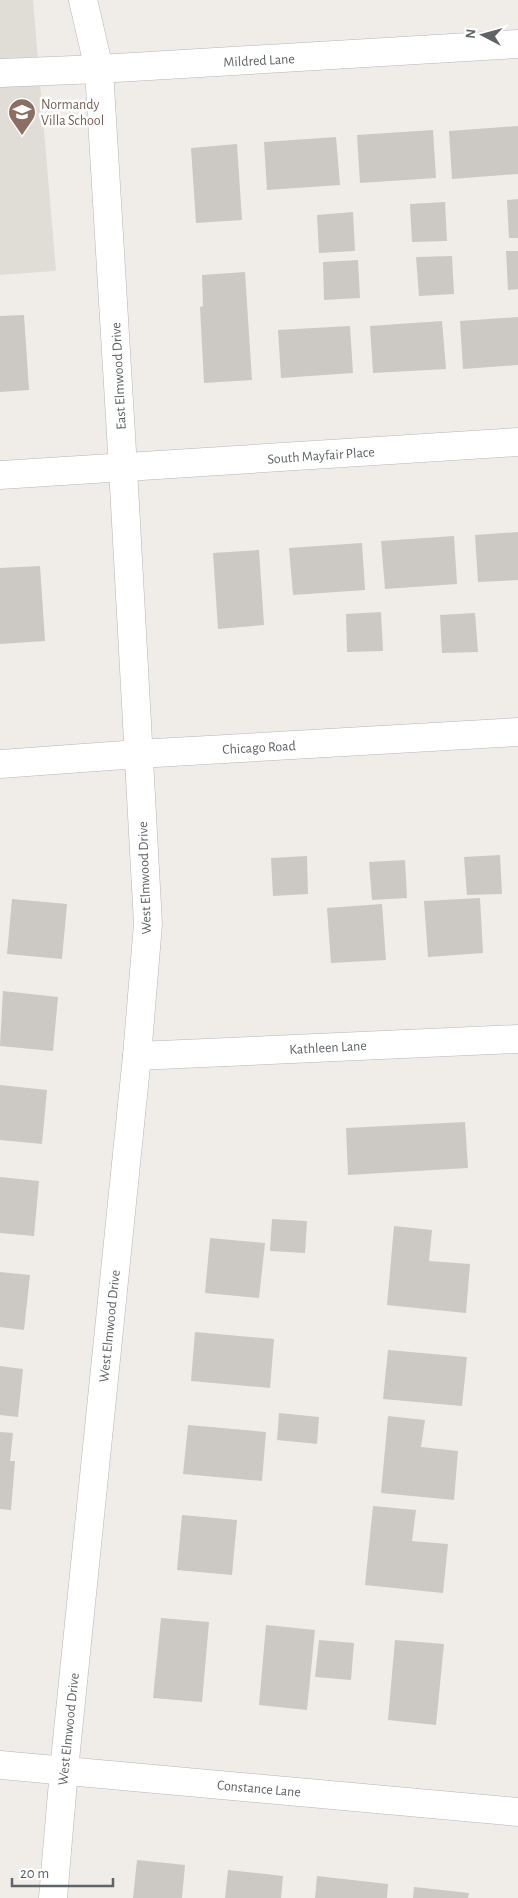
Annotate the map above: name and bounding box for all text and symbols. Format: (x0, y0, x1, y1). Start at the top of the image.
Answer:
north arrow (458, 10, 508, 60)
text: N (464, 28, 479, 39)
street label: Mildred Lane (223, 52, 295, 70)
school or university icon: Normandy Villa School (7, 97, 37, 136)
place label: Normandy Villa School (41, 98, 104, 128)
street label: East Elmwood Drive (109, 322, 129, 430)
street label: South Mayfair Place (267, 445, 375, 467)
street label: Chicago Road (222, 739, 296, 757)
street label: West Elmwood Drive (136, 821, 154, 935)
street label: Kathleen Lane (289, 1039, 367, 1057)
street label: West Elmwood Drive (97, 1269, 123, 1383)
street label: West Elmwood Drive (56, 1672, 82, 1786)
street label: Constance Lane (216, 1778, 301, 1800)
scale bar (12, 1856, 114, 1888)
text: 20 m (20, 1866, 49, 1881)

